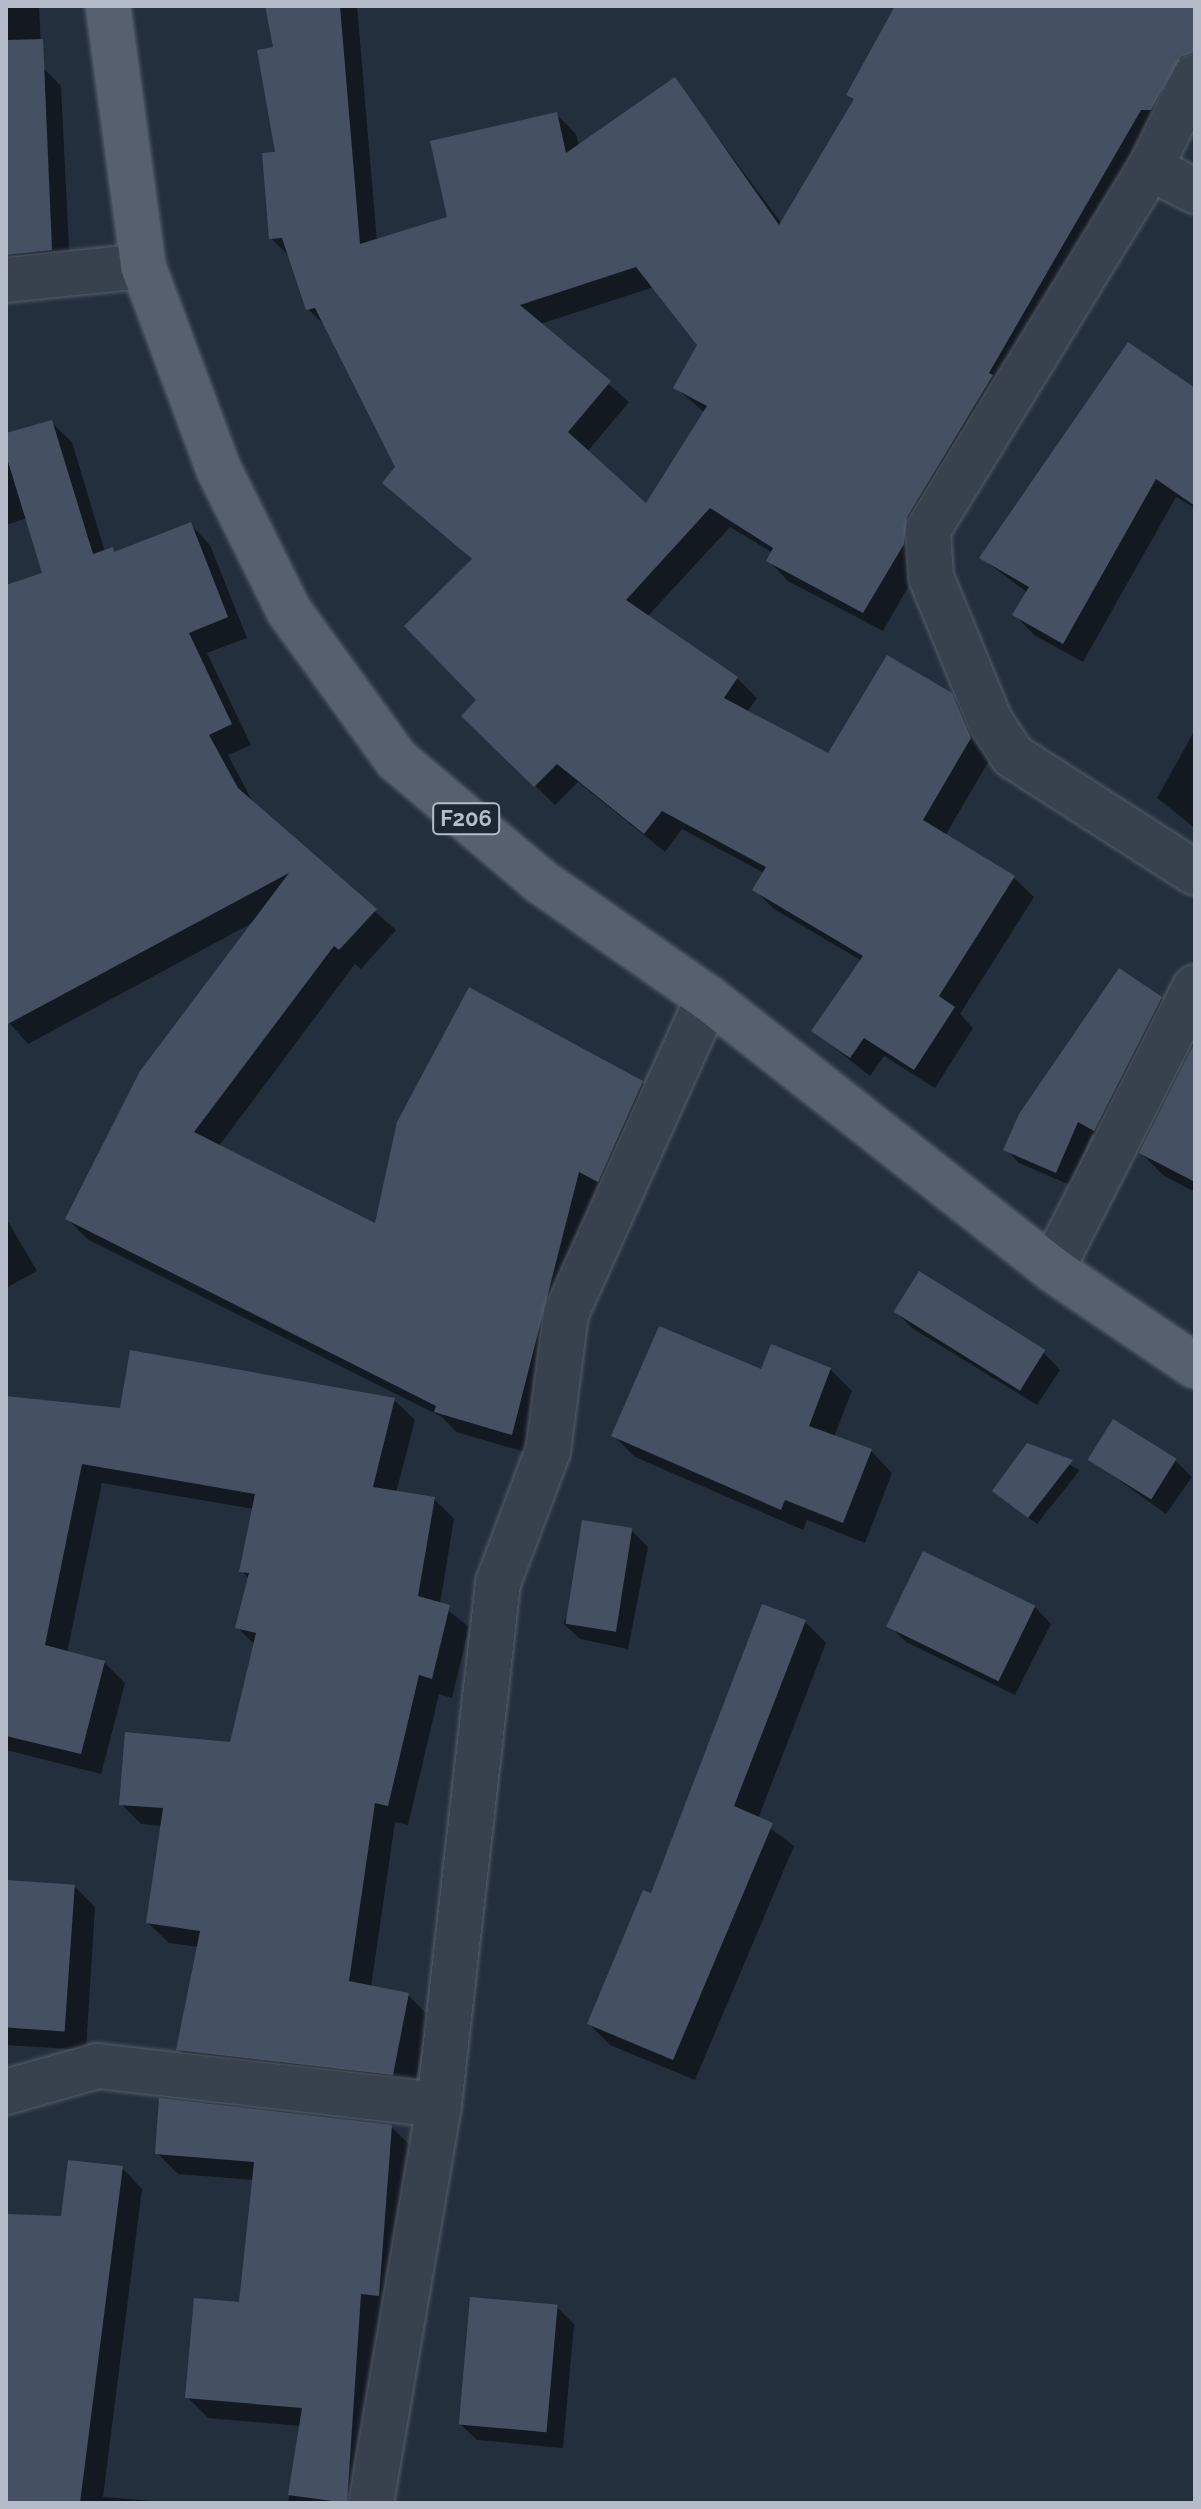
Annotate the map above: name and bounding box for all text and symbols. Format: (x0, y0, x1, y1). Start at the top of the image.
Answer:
road number: F206 (432, 801, 500, 837)

